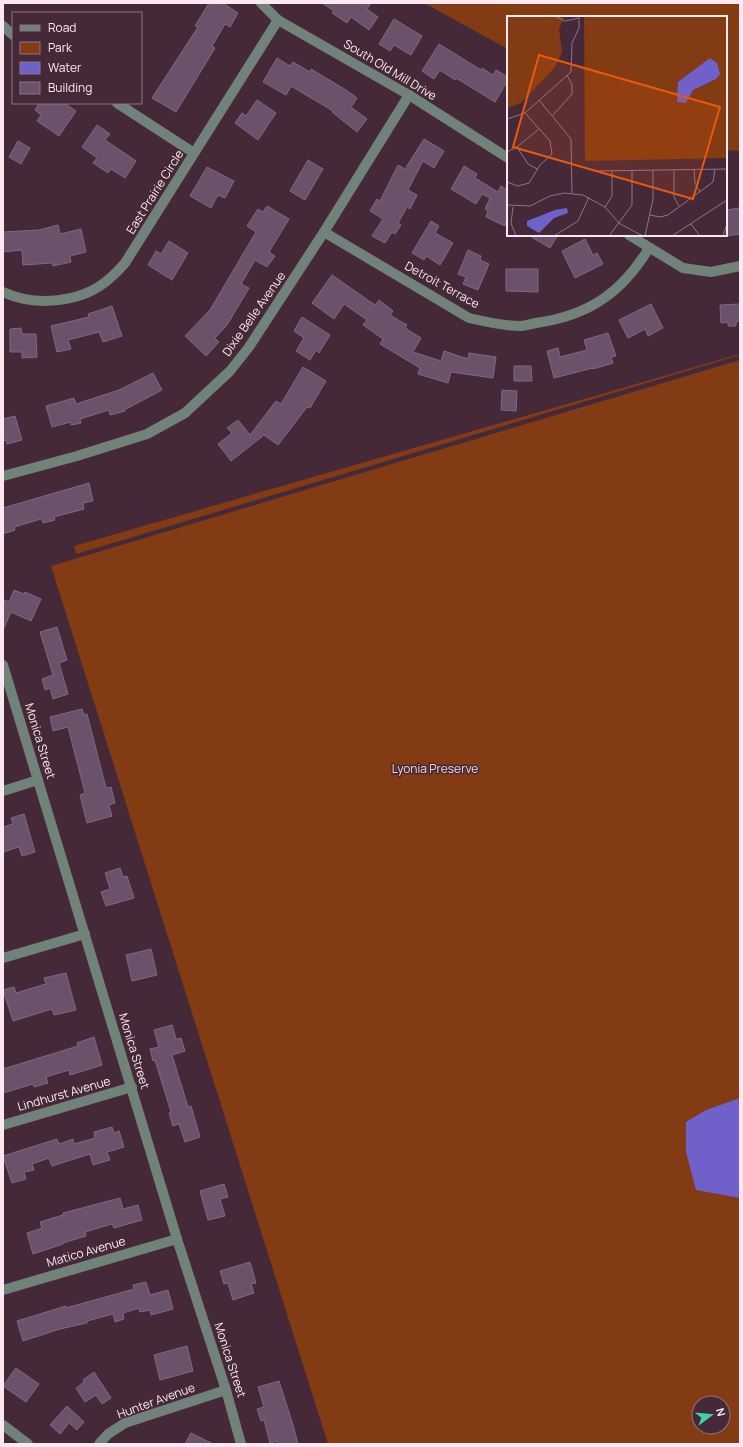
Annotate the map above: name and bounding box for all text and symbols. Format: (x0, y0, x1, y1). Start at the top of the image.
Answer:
legend (12, 12, 142, 104)
inset map (507, 16, 727, 236)
text: Road (48, 19, 76, 36)
street label: South Old Mill Drive (340, 35, 440, 104)
text: Park (48, 39, 73, 56)
text: Water (48, 59, 82, 76)
text: Building (48, 79, 92, 96)
street label: East Prairie Circle (122, 146, 187, 237)
street label: Detroit Terrace (402, 257, 483, 312)
street label: Dixie Belle Avenue (218, 268, 289, 359)
street label: Monica Street (21, 701, 60, 781)
park label: Lyonia Preserve (392, 760, 478, 777)
street label: Monica Street (115, 1011, 154, 1091)
street label: Lindhurst Avenue (15, 1072, 112, 1115)
street label: Matico Avenue (44, 1232, 127, 1271)
street label: Monica Street (210, 1320, 251, 1400)
street label: Hunter Avenue (114, 1379, 197, 1423)
north arrow (691, 1395, 731, 1435)
text: N (713, 1406, 729, 1418)

